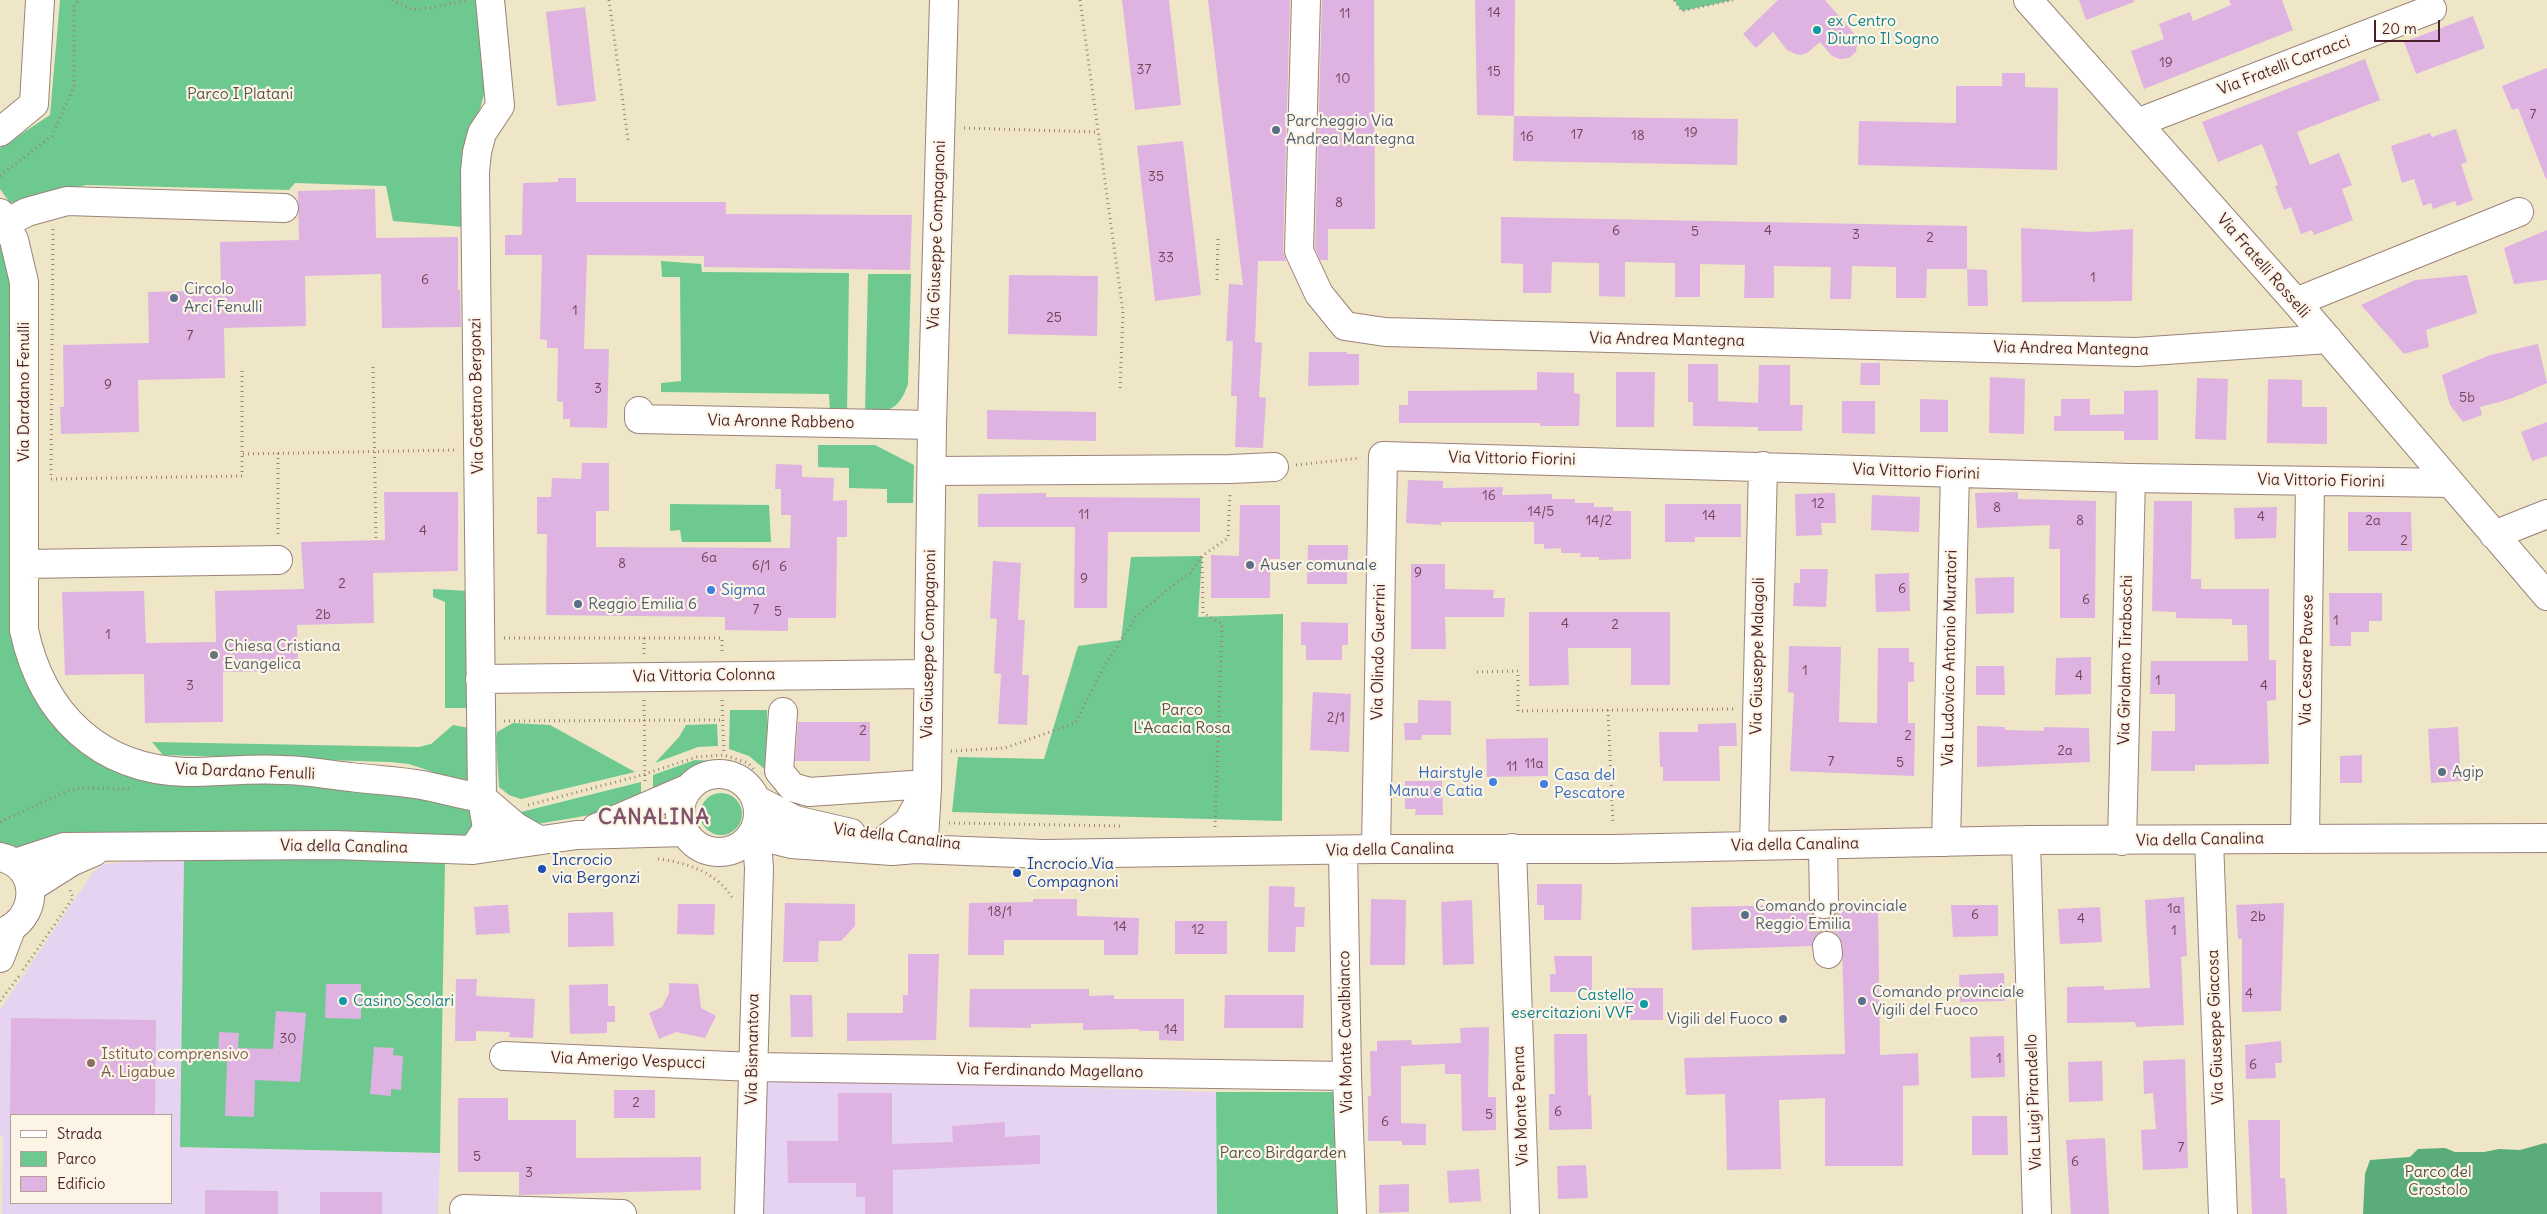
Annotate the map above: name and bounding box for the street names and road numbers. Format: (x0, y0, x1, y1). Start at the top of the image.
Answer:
street label: Via Fratelli Carracci (2215, 32, 2353, 100)
street label: Via Giuseppe Compagnoni (924, 140, 950, 330)
street label: Via Fratelli Rosselli (2213, 210, 2313, 322)
street label: Via Gaetano Bergonzi (466, 318, 488, 474)
street label: Via Dardano Fenulli (14, 322, 34, 462)
street label: Via Andrea Mantegna (1589, 329, 1745, 351)
street label: Via Andrea Mantegna (1993, 338, 2149, 360)
street label: Via Aronne Rabbeno (707, 411, 855, 433)
street label: Via Vittorio Fiorini (1448, 448, 1576, 470)
street label: Via Vittorio Fiorini (1852, 460, 1980, 484)
street label: Via Vittorio Fiorini (2257, 470, 2385, 492)
street label: Via Giuseppe Compagnoni (918, 549, 940, 739)
street label: Via Ludovico Antonio Muratori (1939, 550, 1961, 766)
street label: Via Girolamo Tiraboschi (2115, 575, 2137, 745)
street label: Via Giuseppe Malagoli (1747, 577, 1769, 735)
street label: Via Olindo Guerrini (1368, 584, 1390, 720)
street label: Via Cesare Pavese (2296, 594, 2318, 726)
street label: Via Vittoria Colonna (633, 665, 775, 687)
street label: Via Dardano Fenulli (175, 760, 315, 784)
street label: Via della Canalina (832, 820, 962, 854)
street label: Via della Canalina (2136, 829, 2264, 851)
street label: Via della Canalina (1731, 834, 1859, 856)
street label: Via della Canalina (280, 836, 408, 858)
street label: Via della Canalina (1326, 839, 1454, 861)
street label: Via Giuseppe Giacosa (2204, 949, 2228, 1105)
street label: Via Monte Cavalbianco (1335, 950, 1357, 1114)
street label: Via Bismantova (742, 993, 764, 1105)
street label: Via Luigi Pirandello (2022, 1034, 2046, 1170)
street label: Via Monte Penna (1509, 1045, 1533, 1167)
street label: Via Amerigo Vespucci (550, 1049, 706, 1073)
street label: Via Ferdinando Magellano (957, 1060, 1143, 1082)

